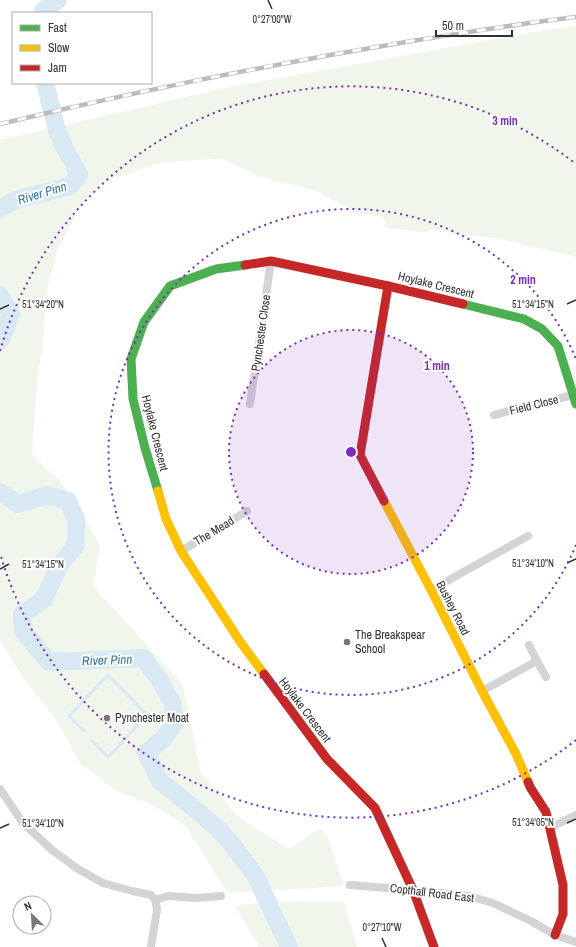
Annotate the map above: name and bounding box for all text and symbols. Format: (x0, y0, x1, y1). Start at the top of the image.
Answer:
legend (12, 12, 152, 84)
scale bar (436, 12, 512, 38)
text: 0°27'00"W (252, 13, 292, 26)
text: 50 m (442, 18, 464, 34)
text: Fast (48, 20, 67, 36)
text: Slow (48, 40, 70, 56)
text: Jam (48, 60, 67, 76)
text: 3 min (492, 113, 518, 129)
water label: River Pinn (15, 177, 69, 208)
street label: Hoylake Crescent (396, 268, 476, 302)
text: 2 min (510, 272, 536, 288)
street label: Pynchester Close (248, 294, 274, 372)
text: 51°34'20"N (22, 298, 64, 311)
text: 51°34'15"N (512, 298, 554, 311)
text: 1 min (424, 358, 450, 374)
street label: Field Close (508, 391, 560, 419)
street label: Hoylake Crescent (138, 393, 172, 473)
centre of rings (344, 445, 358, 459)
street label: The Mead (191, 513, 237, 549)
text: 51°34'10"N (512, 557, 554, 570)
text: 51°34'15"N (22, 558, 64, 571)
street label: Bushey Road (432, 578, 474, 638)
place label: The Breakspear School (355, 627, 426, 657)
marker: The Breakspear School (342, 637, 352, 647)
water label: River Pinn (82, 651, 133, 669)
street label: Hoylake Crescent (275, 674, 335, 746)
place label: Pynchester Moat (115, 710, 189, 726)
marker: Pynchester Moat (102, 713, 112, 723)
text: 51°34'05"N (512, 816, 554, 829)
text: 51°34'10"N (22, 817, 64, 830)
street label: Copthall Road East (389, 880, 475, 906)
north arrow (12, 895, 52, 935)
text: N (22, 898, 34, 914)
text: 0°27'10"W (362, 921, 402, 934)

